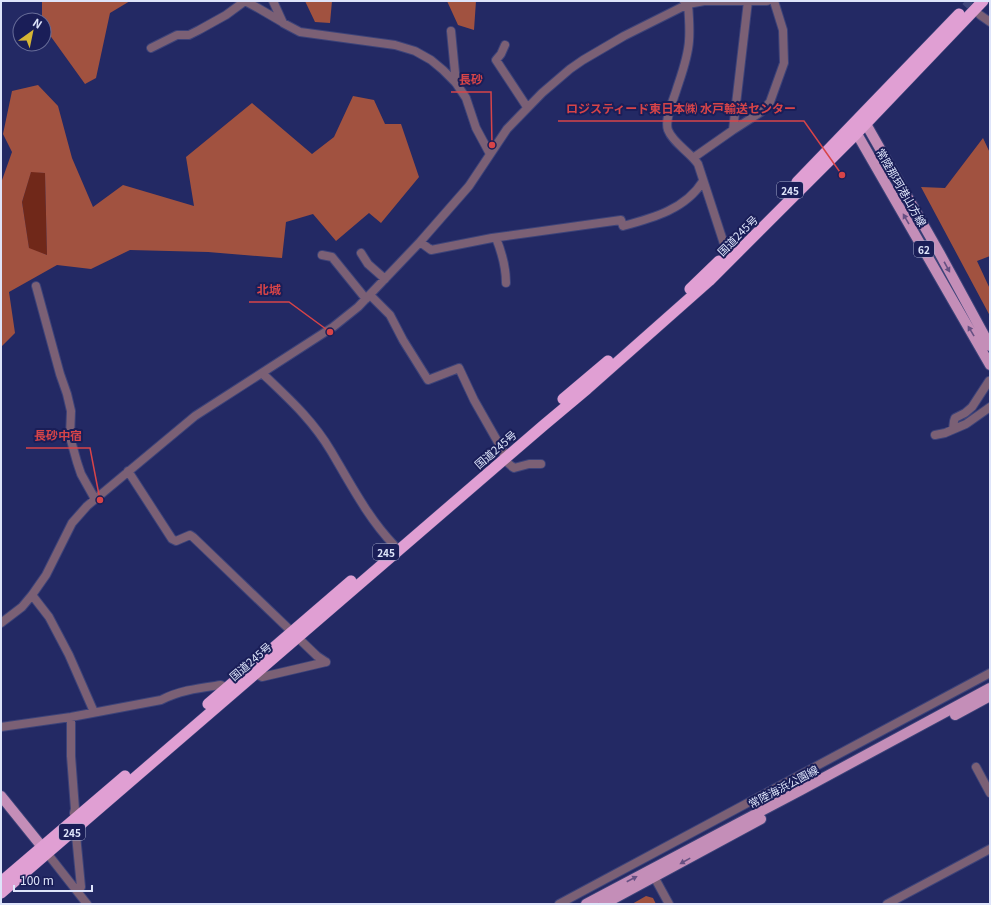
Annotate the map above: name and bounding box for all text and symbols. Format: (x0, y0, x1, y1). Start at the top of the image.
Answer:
north arrow (12, 12, 52, 52)
text: N (30, 14, 46, 32)
callout: 長砂 (451, 68, 491, 92)
text: 長砂 (459, 70, 483, 87)
callout: ロジスティード東日本㈱ 水戸輸送センター (558, 97, 804, 121)
text: ロジスティード東日本㈱ 水戸輸送センター (566, 99, 796, 116)
street label: 常陸那珂港山方線 (873, 145, 931, 229)
road number: 245 (777, 182, 803, 198)
street label: 国道245号 (713, 211, 761, 259)
one-way arrow (902, 213, 909, 225)
road number: 62 (914, 241, 934, 257)
one-way arrow (944, 261, 951, 273)
callout: 北城 (249, 278, 289, 302)
text: 北城 (257, 280, 281, 297)
one-way arrow (967, 326, 975, 336)
callout: 長砂中宿 (26, 424, 90, 448)
text: 長砂中宿 (34, 426, 82, 443)
street label: 国道245号 (470, 426, 520, 472)
road number: 245 (373, 544, 399, 560)
street label: 国道245号 (225, 638, 275, 684)
street label: 常陸海浜公園線 (745, 761, 821, 811)
road number: 245 (59, 824, 85, 840)
one-way arrow (679, 858, 691, 865)
scale bar (14, 867, 92, 893)
text: 100 m (20, 871, 54, 888)
one-way arrow (627, 876, 638, 882)

